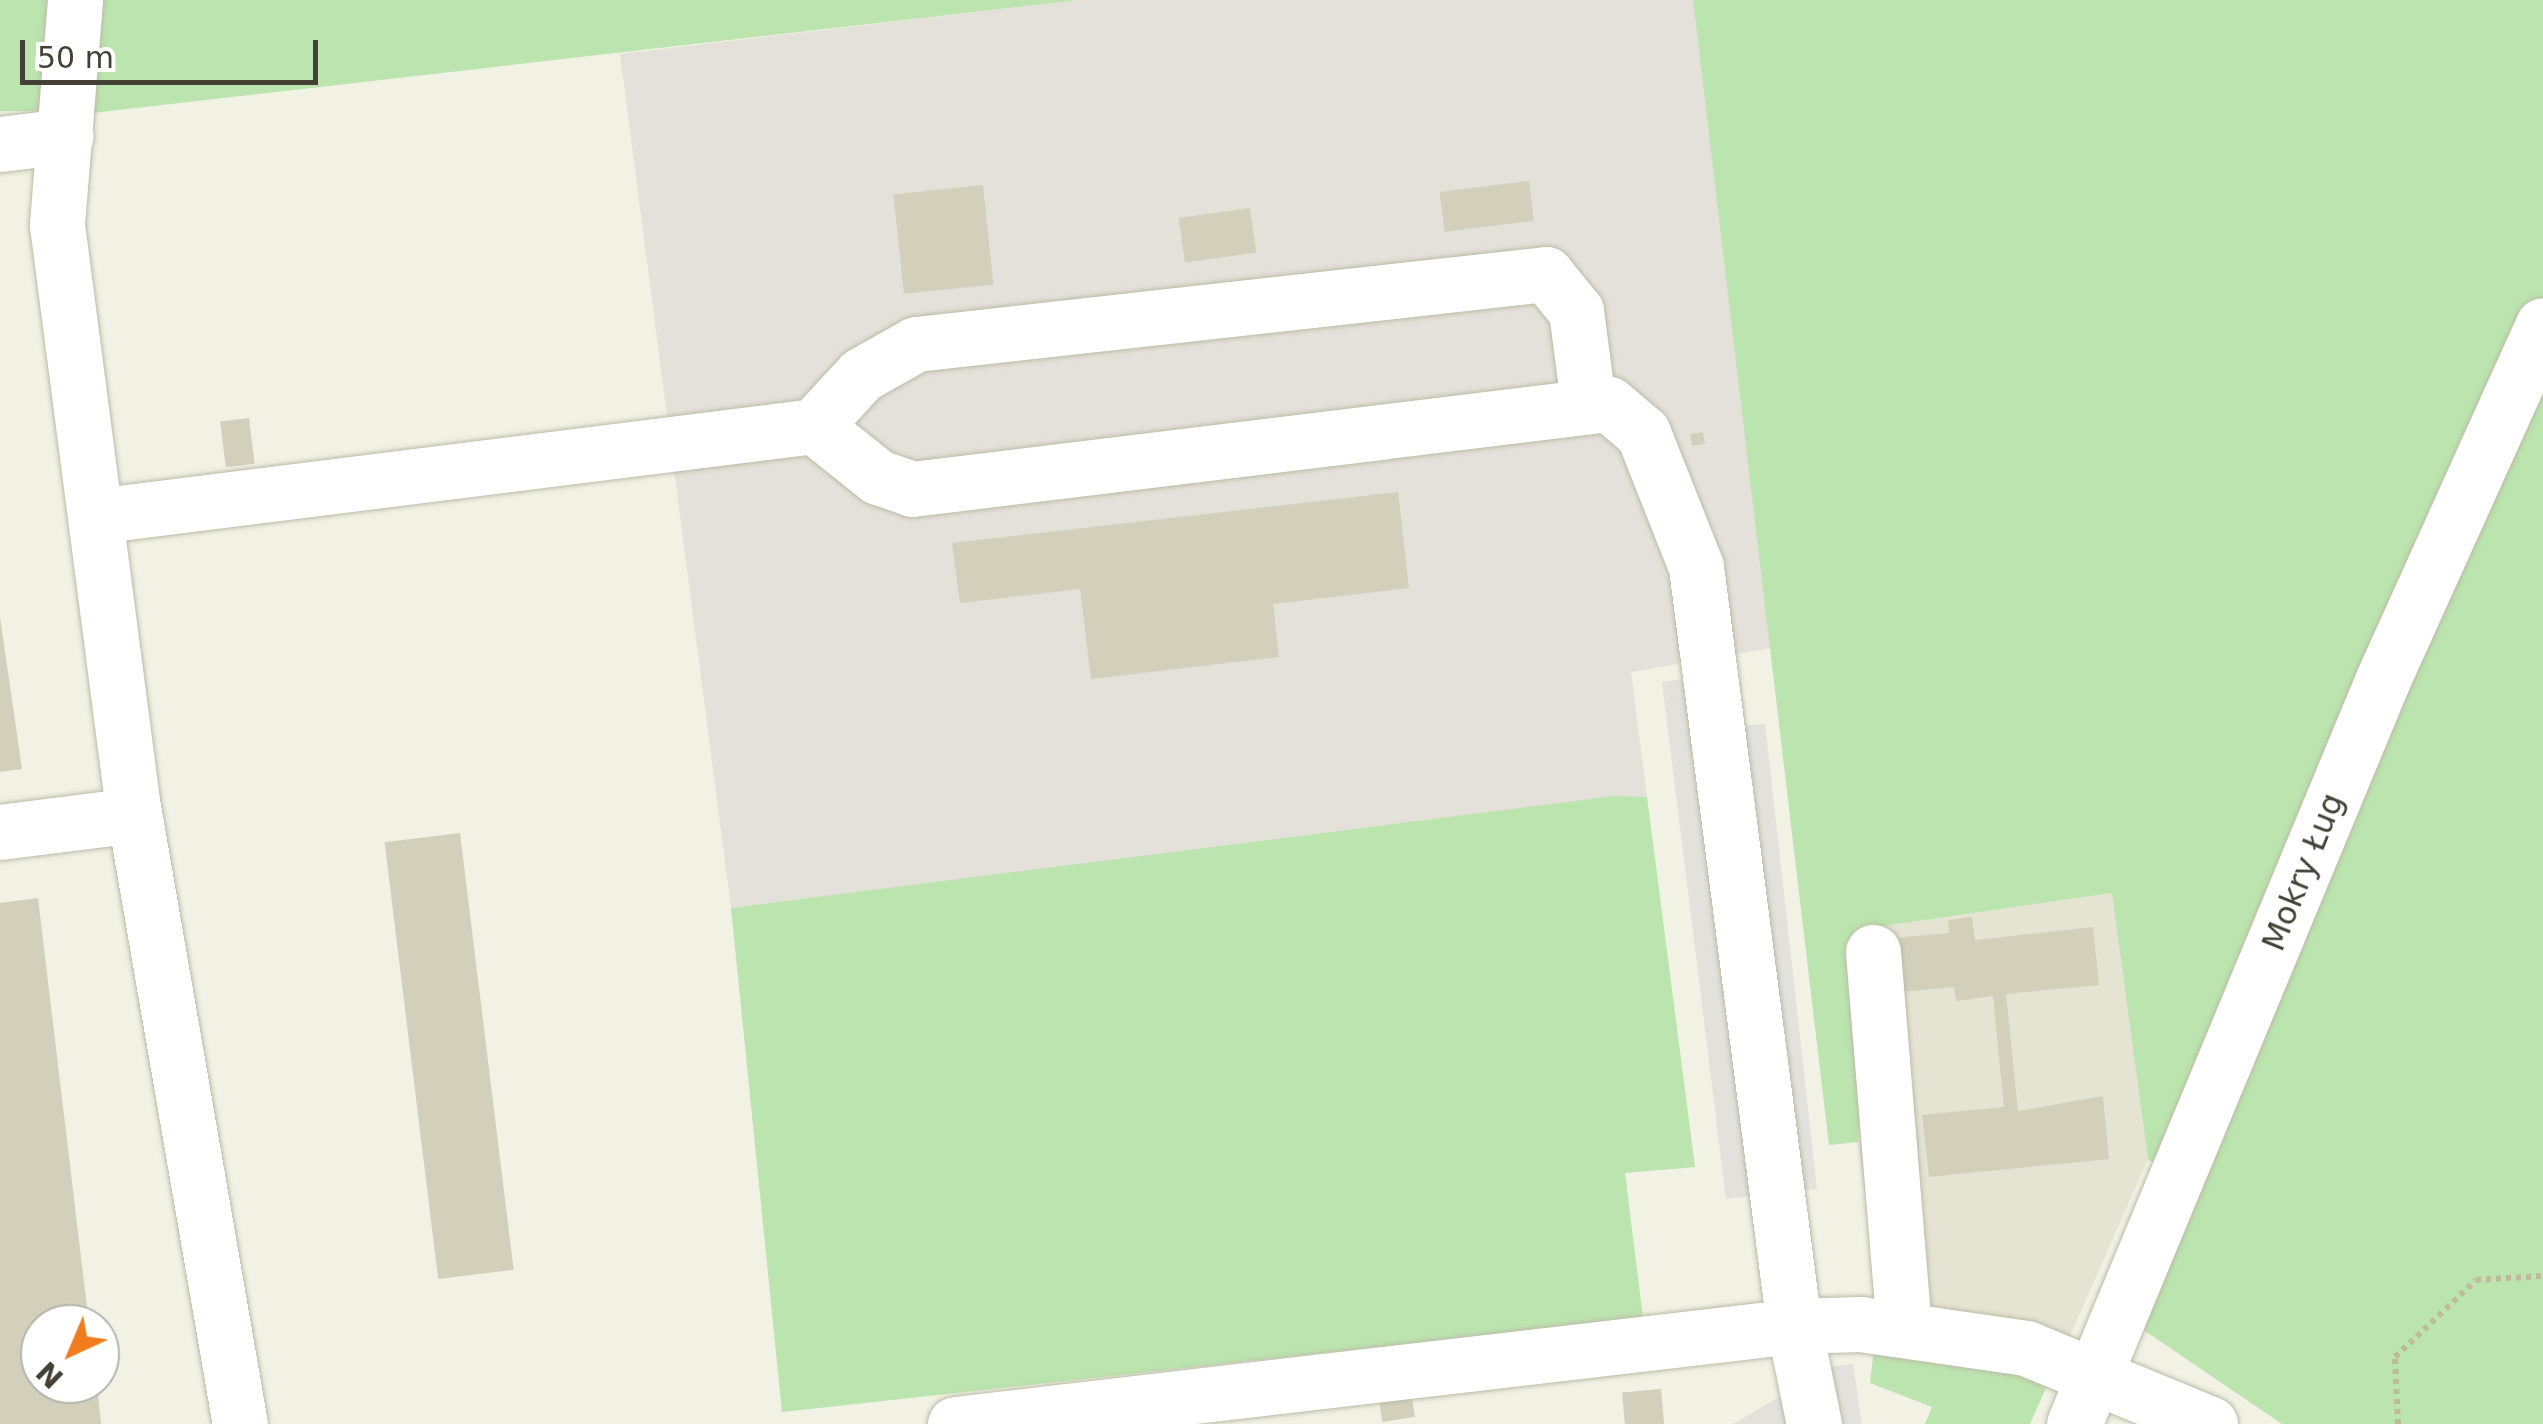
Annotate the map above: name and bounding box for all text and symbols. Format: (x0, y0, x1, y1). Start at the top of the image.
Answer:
scale bar (25, 20, 322, 82)
text: 50 m (37, 40, 114, 75)
street label: Mokry Ług (2254, 788, 2352, 956)
north arrow (20, 1304, 120, 1404)
text: N (30, 1354, 70, 1395)

